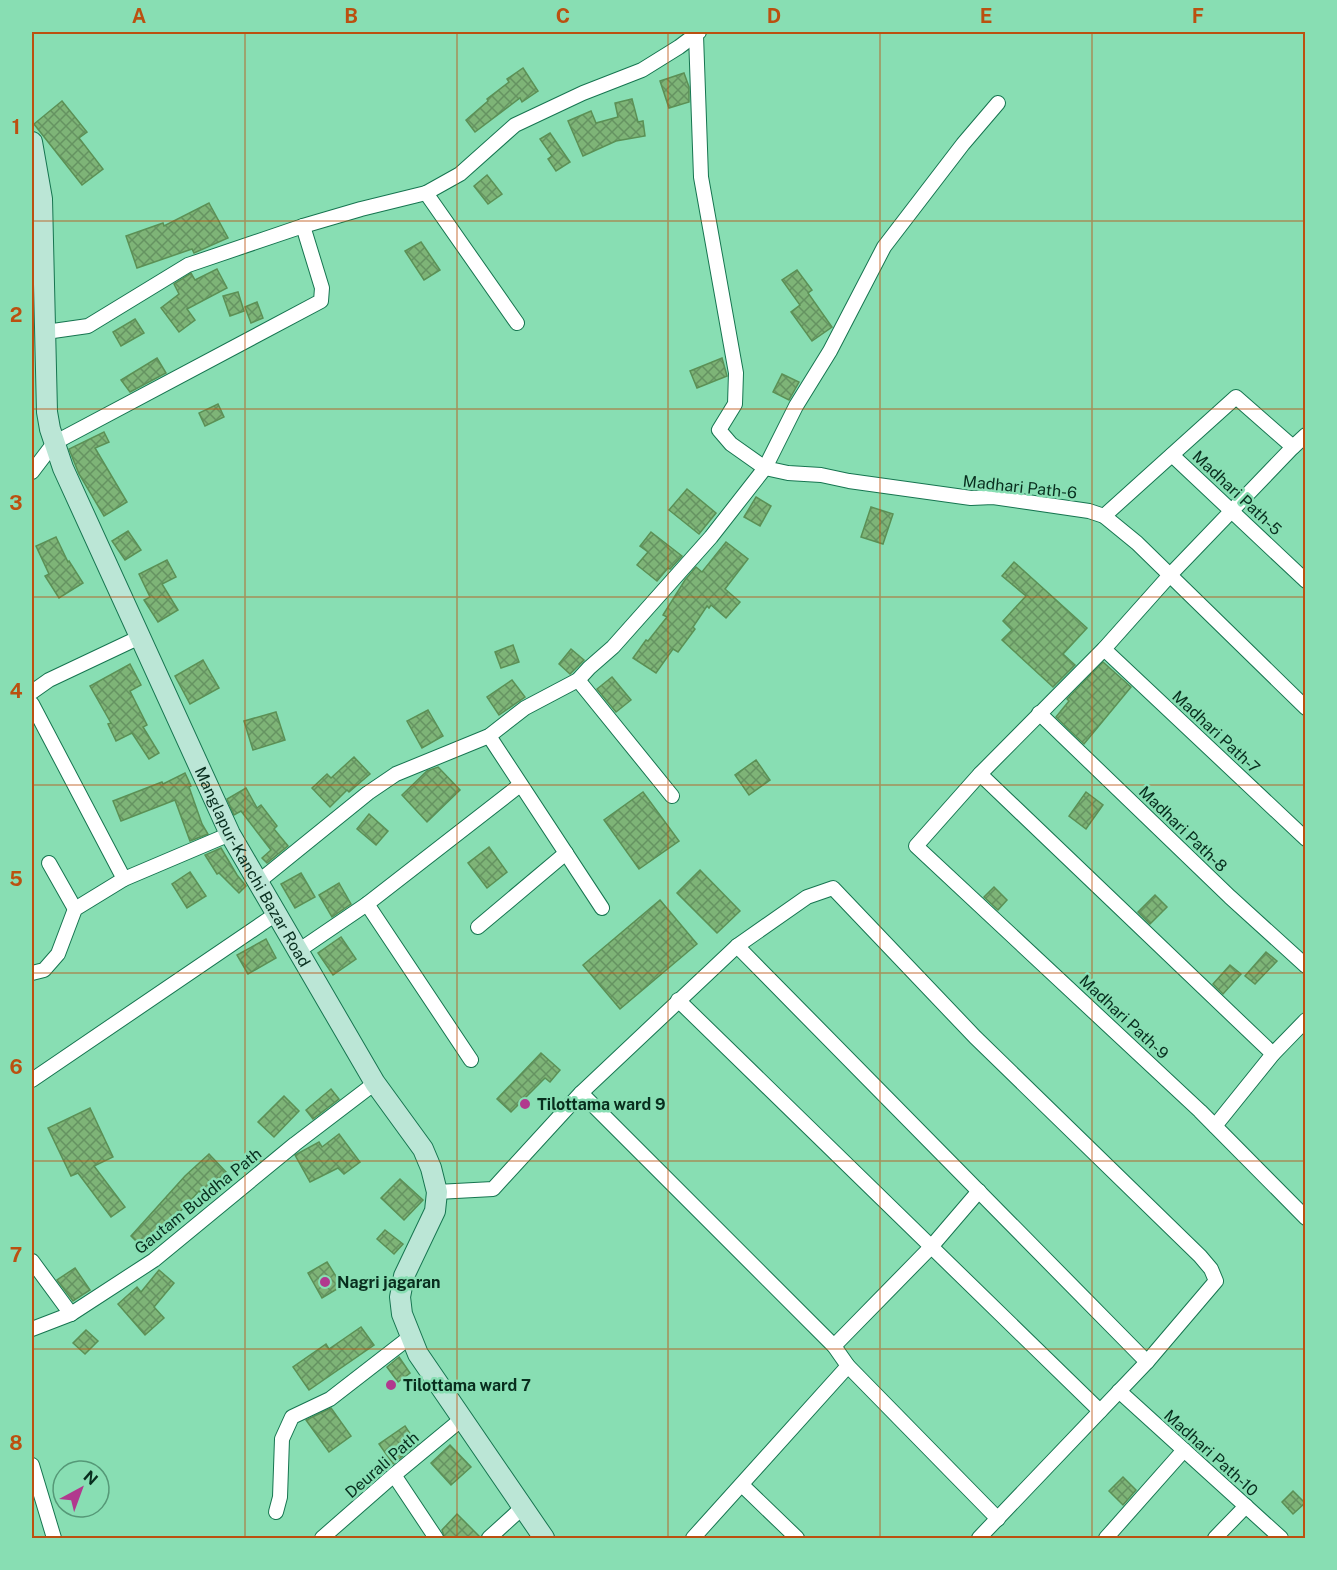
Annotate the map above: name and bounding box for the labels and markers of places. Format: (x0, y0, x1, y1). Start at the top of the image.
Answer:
place label: Tilottama ward 9 (537, 1095, 665, 1114)
marker: Tilottama ward 9 (518, 1097, 532, 1111)
place label: Nagri jagaran (337, 1273, 441, 1292)
marker: Nagri jagaran (318, 1275, 332, 1289)
place label: Tilottama ward 7 (403, 1376, 531, 1395)
marker: Tilottama ward 7 (384, 1378, 398, 1392)

